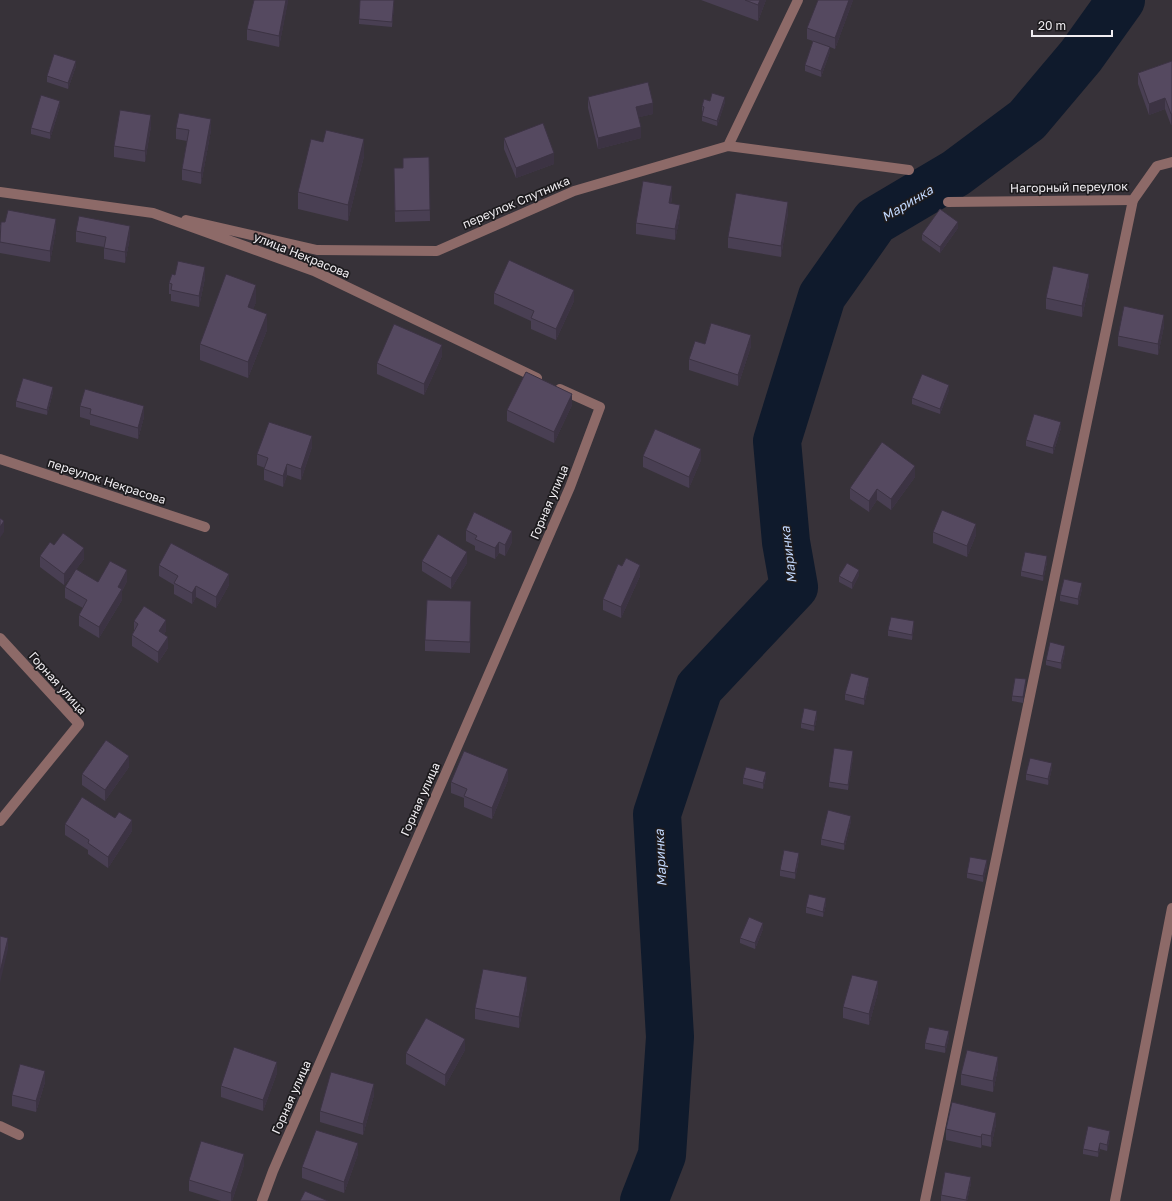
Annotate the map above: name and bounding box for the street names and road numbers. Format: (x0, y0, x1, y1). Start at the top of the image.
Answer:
street label: переулок Спутника (460, 173, 572, 231)
street label: Нагорный переулок (1010, 178, 1128, 196)
street label: улица Некрасова (252, 229, 352, 281)
street label: переулок Некрасова (46, 455, 168, 507)
street label: Горная улица (527, 463, 571, 541)
street label: Горная улица (26, 649, 90, 717)
street label: Горная улица (397, 760, 443, 838)
street label: Горная улица (268, 1058, 314, 1136)

